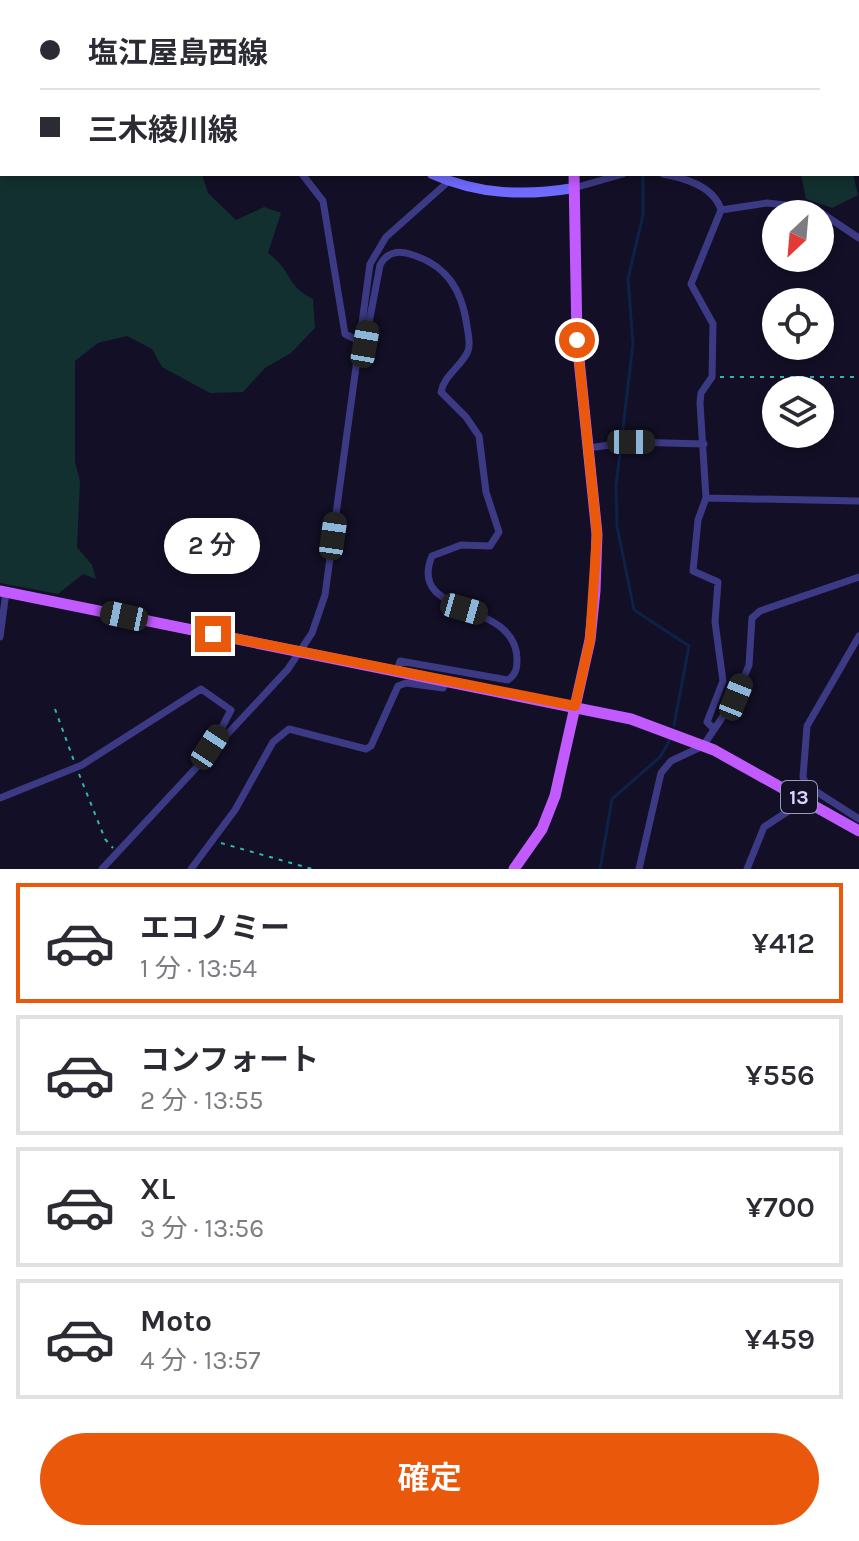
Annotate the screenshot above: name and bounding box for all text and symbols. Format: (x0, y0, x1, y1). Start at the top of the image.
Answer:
text: 塩江屋島西線 (88, 35, 268, 71)
text: 三木綾川線 (88, 112, 238, 148)
north arrow (762, 200, 834, 272)
map controls (762, 200, 834, 448)
button: locate (762, 288, 834, 360)
car (349, 318, 381, 370)
route start (559, 322, 595, 358)
button: layers (762, 376, 834, 448)
car (607, 430, 655, 454)
car (318, 511, 348, 561)
callout: 2 分 (165, 518, 261, 574)
text: 2 分 (188, 530, 236, 561)
car (438, 591, 490, 627)
car (98, 599, 150, 633)
route end (195, 616, 231, 652)
car (716, 670, 756, 724)
car (187, 720, 233, 774)
road number: 13 (781, 781, 817, 813)
icon: car (44, 907, 116, 979)
text: エコノミー (140, 910, 290, 946)
text: ¥412 (752, 925, 815, 961)
text: 1 分 · 13:54 (140, 953, 257, 984)
icon: car (44, 1039, 116, 1111)
text: コンフォート (140, 1042, 319, 1078)
text: ¥556 (745, 1057, 815, 1093)
text: 2 分 · 13:55 (140, 1085, 264, 1116)
icon: car (44, 1171, 116, 1243)
text: XL (140, 1171, 175, 1207)
text: ¥700 (746, 1189, 815, 1225)
text: 3 分 · 13:56 (140, 1213, 264, 1244)
icon: car (44, 1303, 116, 1375)
text: Moto (140, 1303, 212, 1339)
text: ¥459 (745, 1321, 815, 1357)
text: 4 分 · 13:57 (140, 1345, 261, 1376)
button: 確定 (40, 1433, 819, 1525)

